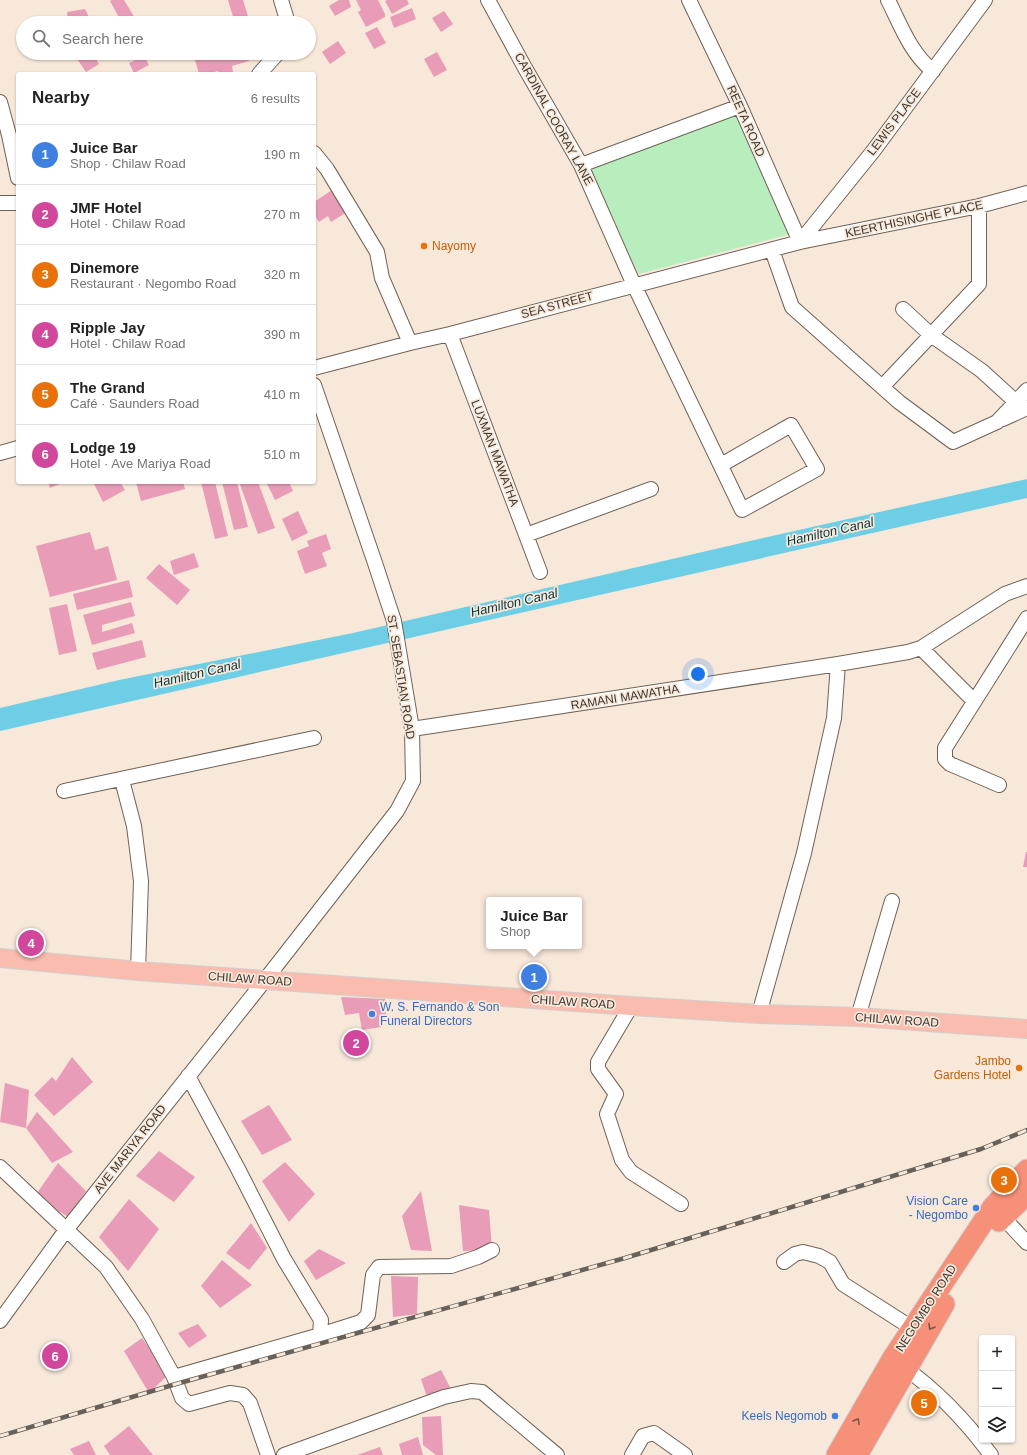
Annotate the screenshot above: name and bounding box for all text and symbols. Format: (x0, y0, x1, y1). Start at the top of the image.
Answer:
search box (16, 16, 316, 60)
icon: search (30, 27, 52, 49)
text: Search here (62, 30, 144, 47)
street label: CARDINAL COORAY LANE (512, 50, 596, 188)
street label: REETA ROAD (724, 83, 768, 159)
street label: LEWIS PLACE (864, 86, 924, 158)
text: Nearby (32, 88, 90, 107)
text: 6 results (251, 91, 300, 106)
text: Juice Bar (70, 139, 138, 156)
text: 1 (41, 147, 49, 162)
text: 190 m (264, 147, 300, 162)
text: Shop · Chilaw Road (70, 156, 186, 171)
street label: KEERTHISINGHE PLACE (844, 198, 984, 240)
text: JMF Hotel (70, 199, 142, 216)
text: 2 (41, 207, 49, 222)
text: 270 m (264, 207, 300, 222)
text: Hotel · Chilaw Road (70, 216, 186, 231)
place label: Nayomy (432, 239, 476, 253)
marker: Nayomy (419, 241, 429, 251)
text: Dinemore (70, 259, 139, 276)
text: 3 (41, 267, 49, 282)
text: 320 m (264, 267, 300, 282)
text: Restaurant · Negombo Road (70, 276, 236, 291)
street label: SEA STREET (519, 288, 595, 321)
text: Ripple Jay (70, 319, 145, 336)
text: 4 (41, 327, 49, 342)
text: 390 m (264, 327, 300, 342)
text: Hotel · Chilaw Road (70, 336, 186, 351)
text: The Grand (70, 379, 145, 396)
text: 5 (41, 387, 49, 402)
text: 410 m (264, 387, 300, 402)
text: Café · Saunders Road (70, 396, 199, 411)
street label: LUXMAN MAWATHA (468, 398, 522, 508)
text: Lodge 19 (70, 439, 136, 456)
text: 6 (41, 447, 49, 462)
text: 510 m (264, 447, 300, 462)
text: Hotel · Ave Mariya Road (70, 456, 211, 471)
water label: Hamilton Canal (785, 514, 876, 549)
water label: Hamilton Canal (469, 585, 560, 620)
street label: ST. SEBASTIAN ROAD (384, 614, 418, 741)
water label: Hamilton Canal (152, 656, 243, 691)
your location (688, 664, 708, 684)
street label: RAMANI MAWATHA (570, 682, 680, 712)
popup (486, 897, 582, 949)
text: Juice Bar (500, 907, 568, 924)
text: Shop (500, 924, 531, 939)
pin: 4 (18, 928, 44, 958)
pin: 1 (521, 962, 547, 992)
street label: CHILAW ROAD (207, 969, 293, 989)
street label: CHILAW ROAD (530, 992, 616, 1012)
place label: W. S. Fernando & Son Funeral Directors (380, 1000, 499, 1028)
marker: W. S. Fernando & Son Funeral Directors (367, 1009, 377, 1019)
street label: CHILAW ROAD (854, 1010, 940, 1030)
pin: 2 (343, 1028, 369, 1058)
place label: Jambo Gardens Hotel (934, 1054, 1011, 1082)
marker: Jambo Gardens Hotel (1014, 1063, 1024, 1073)
street label: AVE MARIYA ROAD (91, 1102, 169, 1196)
pin: 3 (991, 1165, 1017, 1195)
place label: Vision Care - Negombo (906, 1194, 968, 1222)
marker: Vision Care - Negombo (971, 1203, 981, 1213)
street label: NEGOMBO ROAD (893, 1262, 959, 1354)
one-way arrow (929, 1323, 936, 1330)
map controls (979, 1335, 1015, 1443)
button: + (979, 1335, 1015, 1371)
pin: 6 (42, 1341, 68, 1371)
button: − (979, 1371, 1015, 1407)
pin: 5 (911, 1388, 937, 1418)
button: layers (979, 1407, 1015, 1443)
place label: Keels Negomob (742, 1409, 827, 1423)
marker: Keels Negomob (830, 1411, 840, 1421)
one-way arrow (852, 1418, 859, 1425)

